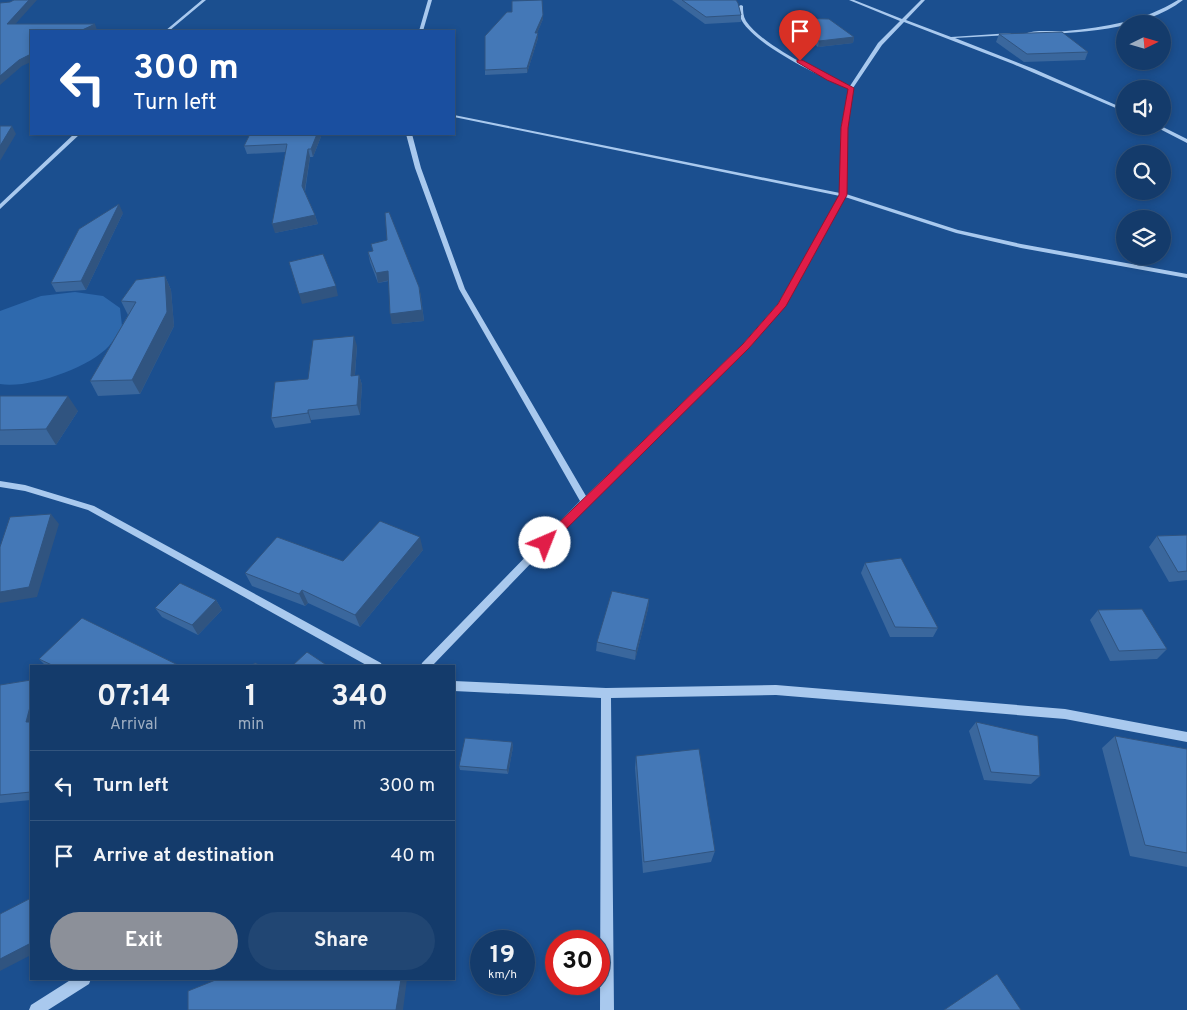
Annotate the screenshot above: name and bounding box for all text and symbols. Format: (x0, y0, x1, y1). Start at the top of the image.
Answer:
pin (779, 10, 821, 61)
north arrow (1116, 15, 1171, 70)
map controls (1116, 15, 1171, 265)
icon: arrive (786, 17, 814, 45)
text: 300 m (133, 47, 239, 91)
icon: left (50, 50, 115, 115)
button: sound (1116, 80, 1171, 135)
text: Turn left (133, 90, 216, 117)
button: search (1116, 145, 1171, 200)
button: layers (1116, 210, 1171, 265)
position arrow (518, 516, 570, 568)
text: 07:14 (97, 679, 171, 716)
text: 1 (245, 679, 257, 716)
text: 340 (331, 679, 388, 716)
text: Arrival (110, 715, 158, 735)
text: min (238, 715, 264, 735)
text: m (353, 715, 366, 735)
icon: left (50, 772, 78, 800)
text: Turn left (93, 774, 169, 798)
text: 300 m (379, 774, 435, 798)
icon: arrive (50, 842, 78, 870)
text: Arrive at destination (93, 844, 274, 868)
text: 40 m (390, 844, 435, 868)
button: Exit (50, 912, 238, 970)
button: Share (248, 912, 435, 970)
speed limit sign: 30 (545, 930, 610, 995)
text: 19 (490, 940, 515, 972)
text: km/h (488, 967, 517, 983)

